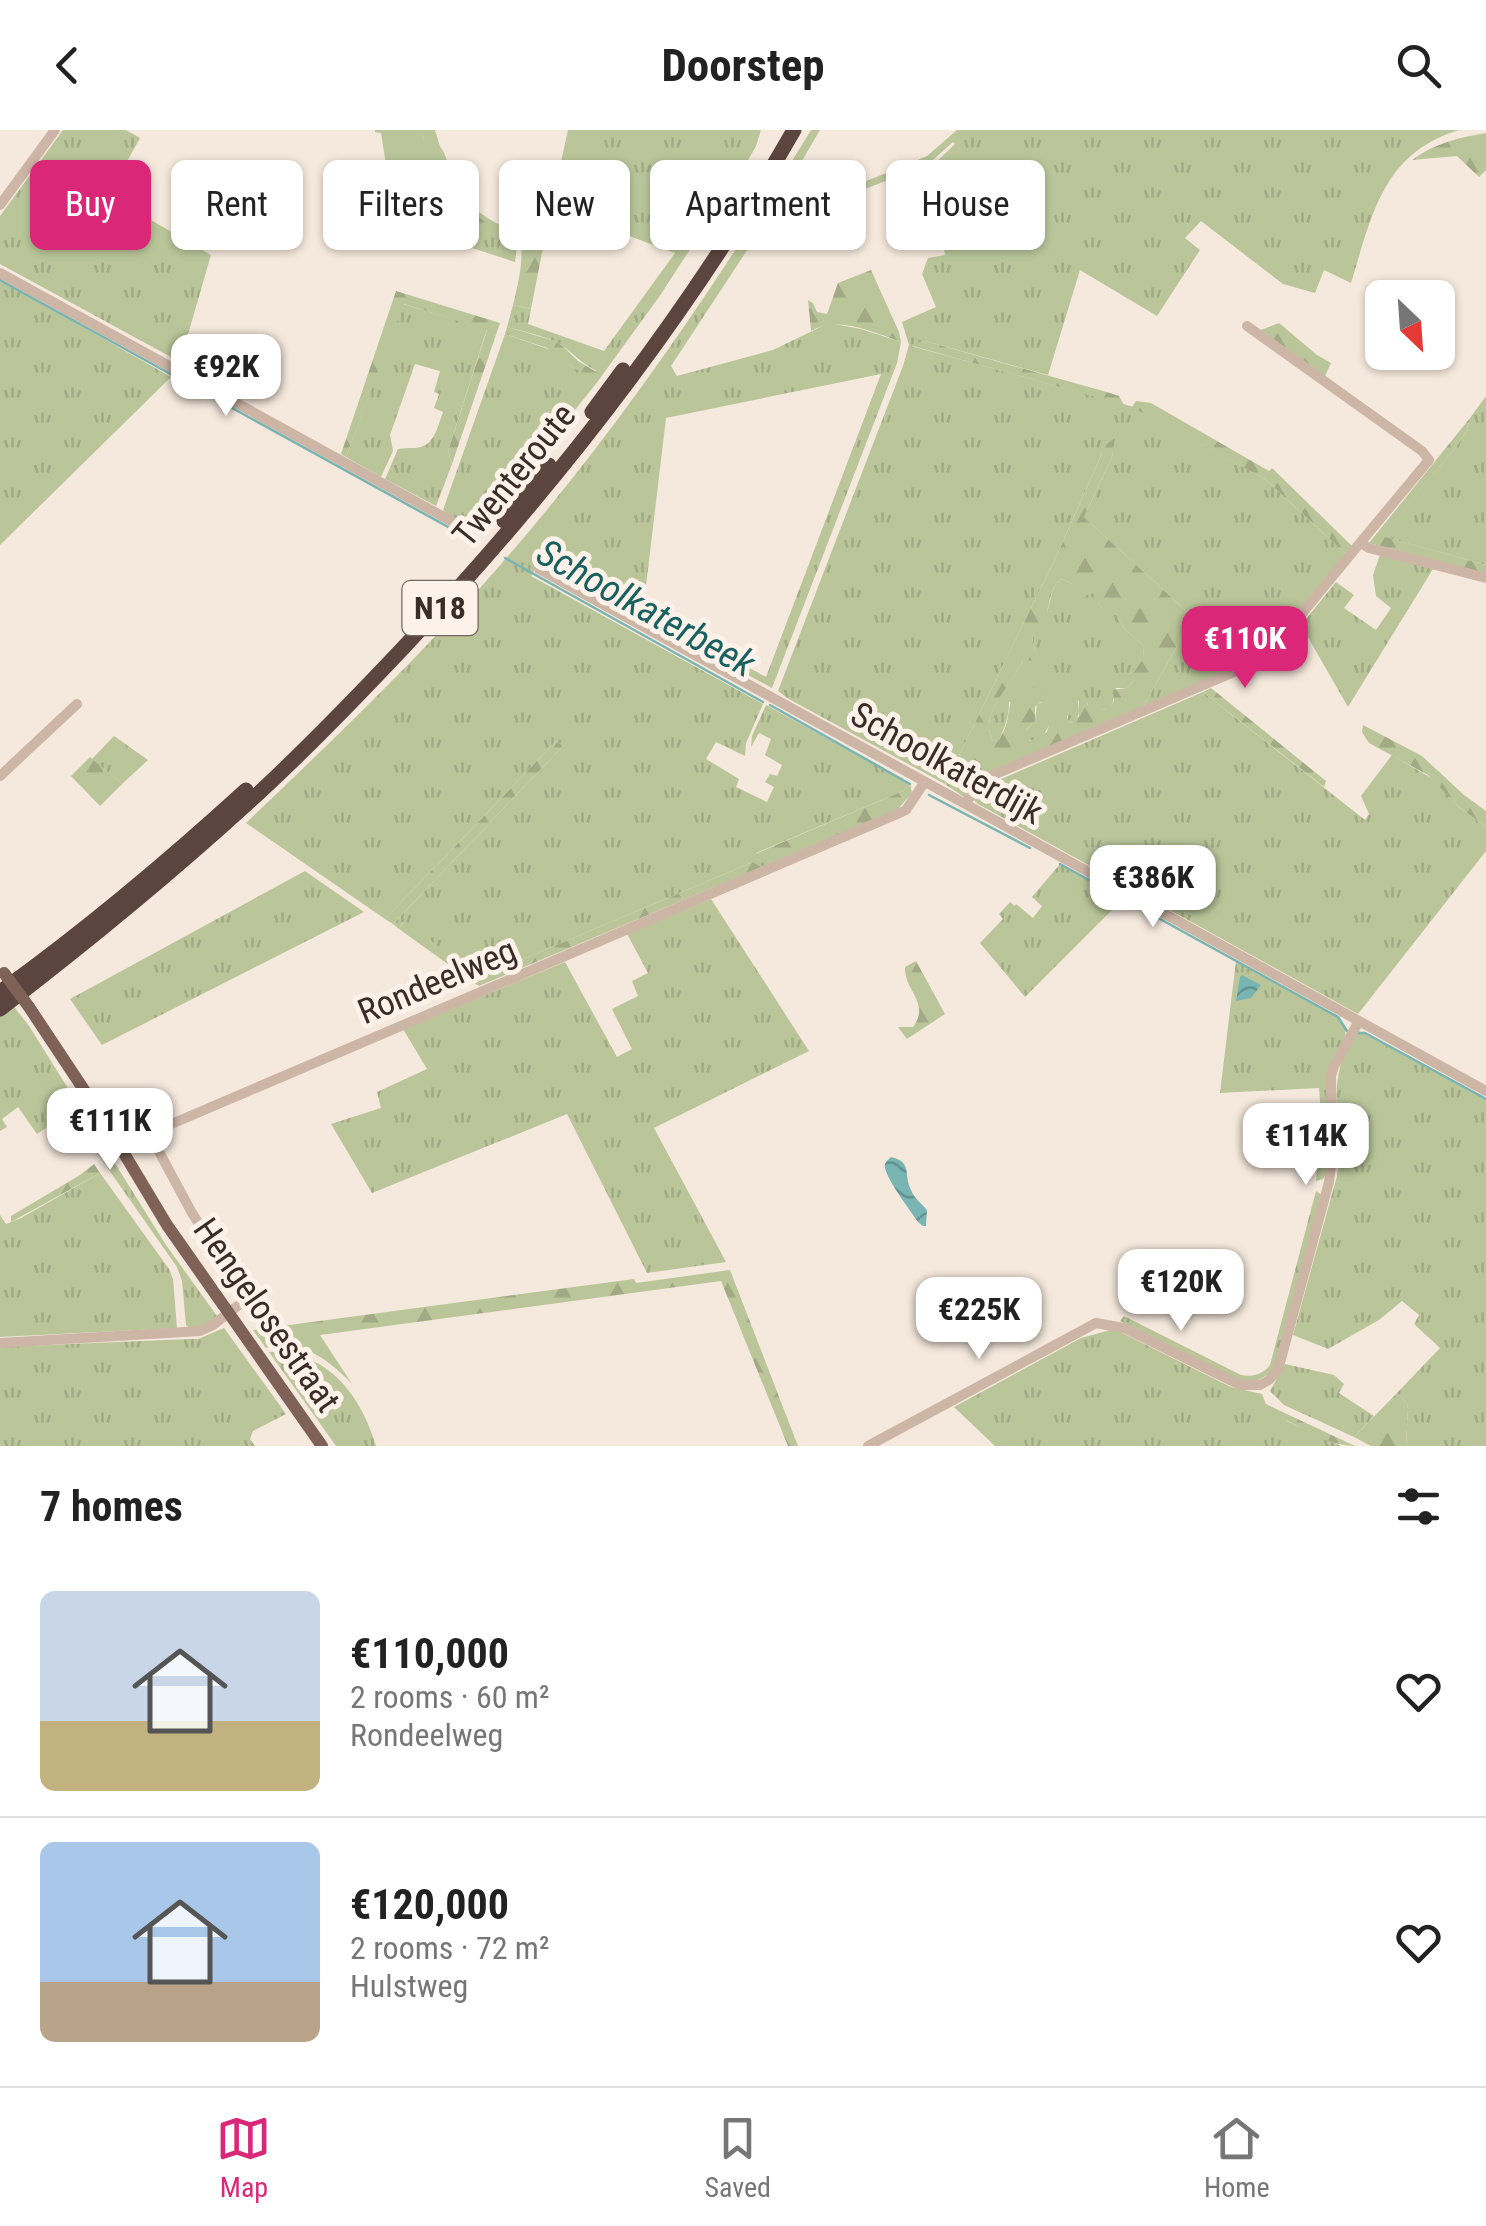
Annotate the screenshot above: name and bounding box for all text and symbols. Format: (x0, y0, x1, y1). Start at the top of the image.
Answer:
icon: back (40, 38, 95, 93)
icon: search (1391, 38, 1446, 93)
text: Doorstep (661, 39, 825, 92)
chip: Buy (30, 160, 151, 250)
chip: Rent (171, 160, 303, 250)
chip: Filters (323, 160, 479, 250)
chip: New (499, 160, 630, 250)
chip: Apartment (650, 160, 866, 250)
chip: House (886, 160, 1045, 250)
north arrow (1365, 280, 1455, 370)
map controls (1365, 280, 1455, 370)
pin: €92K (167, 334, 285, 419)
text: €92K (193, 347, 259, 385)
street label: Twenteroute (444, 396, 584, 555)
water label: Schoolkaterbeek (529, 530, 764, 687)
road number: N18 (402, 581, 478, 635)
pin: €110K (1175, 606, 1315, 691)
text: €110K (1204, 619, 1286, 657)
street label: Schoolkaterdijk (844, 694, 1050, 833)
pin: €386K (1083, 845, 1223, 930)
text: €386K (1112, 858, 1194, 896)
street label: Rondeelweg (352, 930, 522, 1033)
pin: €111K (40, 1088, 180, 1173)
text: €111K (69, 1101, 151, 1139)
pin: €114K (1236, 1103, 1376, 1188)
text: €114K (1265, 1116, 1347, 1154)
street label: Hengelosestraat (185, 1211, 348, 1420)
pin: €120K (1111, 1249, 1251, 1334)
text: €120K (1140, 1262, 1222, 1300)
pin: €225K (909, 1277, 1049, 1362)
text: €225K (938, 1290, 1020, 1328)
icon: filters (1391, 1479, 1446, 1534)
text: 7 homes (40, 1482, 183, 1531)
text: €110,000 (350, 1629, 509, 1678)
icon: home (120, 1631, 240, 1751)
icon: heart (1391, 1664, 1446, 1719)
text: 2 rooms · 60 m² (350, 1678, 549, 1716)
text: Rondeelweg (350, 1716, 503, 1754)
text: €120,000 (350, 1880, 509, 1929)
icon: home (120, 1882, 240, 2002)
icon: heart (1391, 1915, 1446, 1970)
text: 2 rooms · 72 m² (350, 1929, 549, 1967)
text: Hulstweg (350, 1967, 468, 2005)
tab: Map (216, 2111, 271, 2204)
tab: Saved (704, 2111, 771, 2204)
tab: Home (1204, 2111, 1270, 2204)

